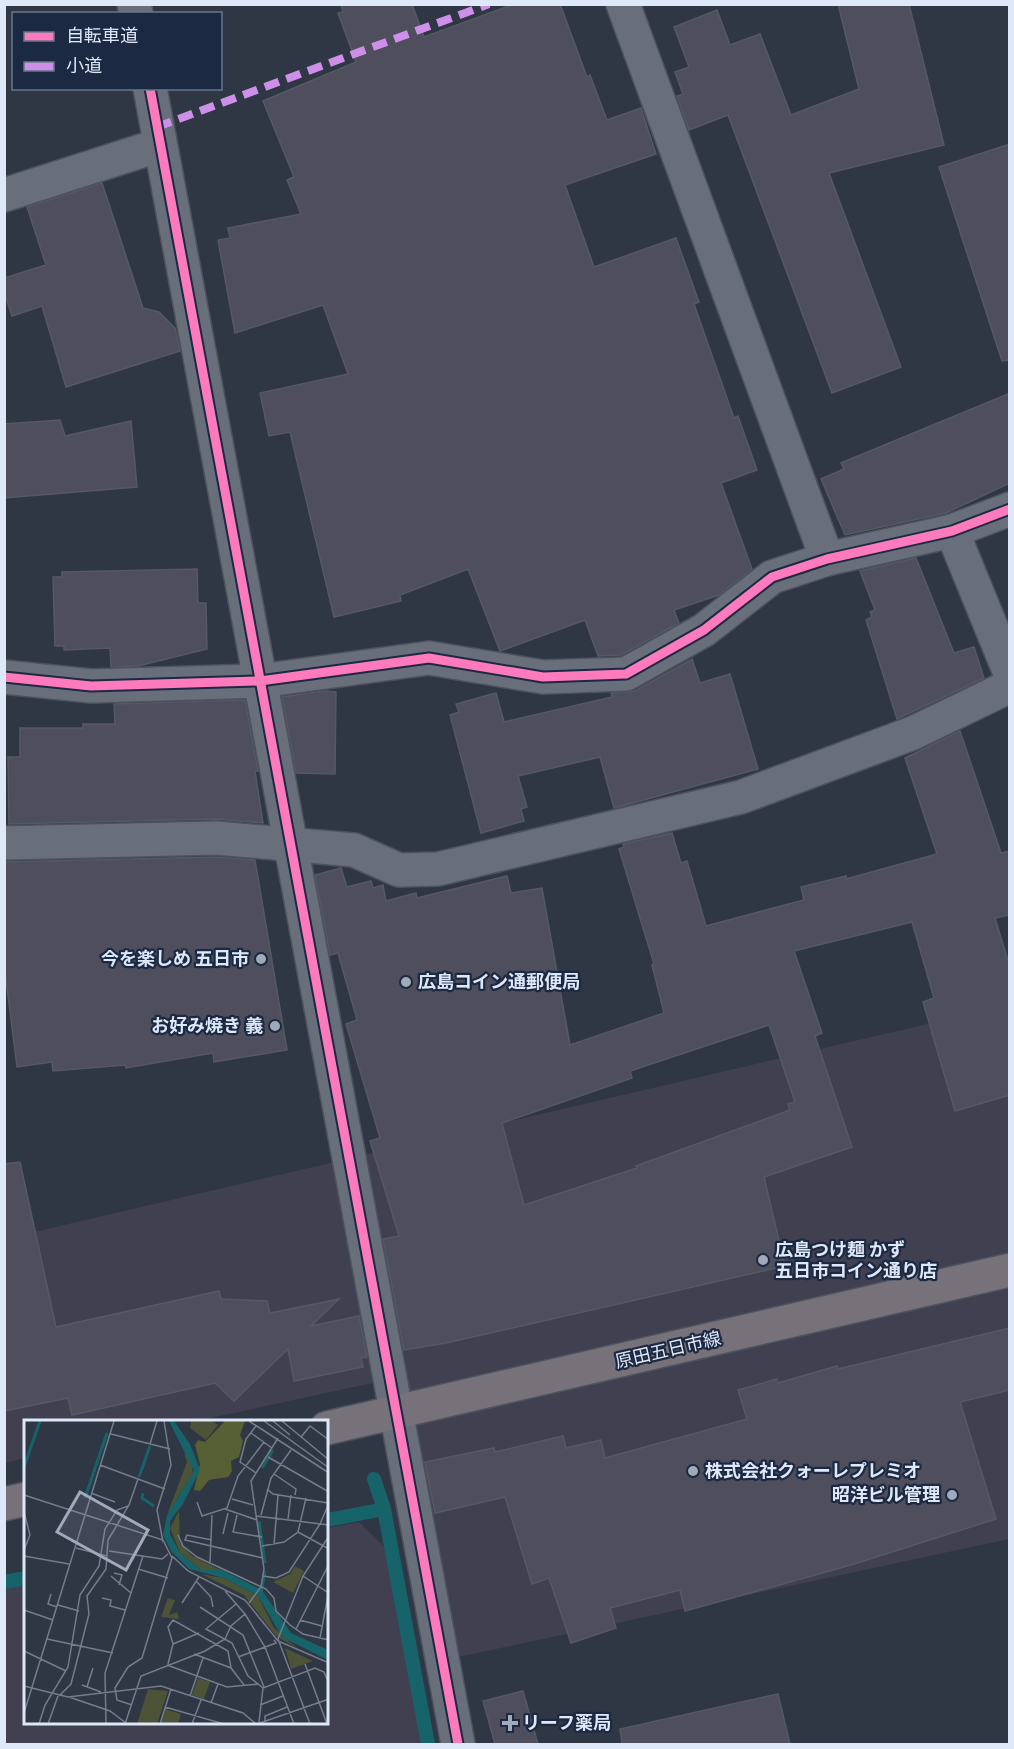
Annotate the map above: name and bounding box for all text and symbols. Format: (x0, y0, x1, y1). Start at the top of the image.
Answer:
legend (12, 12, 222, 90)
text: 自転車道 (66, 25, 138, 47)
text: 小道 (66, 55, 102, 77)
place label: 今を楽しめ 五日市 (101, 948, 249, 970)
marker: 今を楽しめ 五日市 (254, 952, 268, 966)
place label: 広島コイン通郵便局 (418, 971, 580, 993)
marker: 広島コイン通郵便局 (399, 975, 413, 989)
place label: お好み焼き 義 (151, 1015, 263, 1037)
marker: お好み焼き 義 (268, 1019, 282, 1033)
place label: 広島つけ麺 かず 五日市コイン通り店 (775, 1239, 937, 1282)
marker: 広島つけ麺 かず 五日市コイン通り店 (756, 1253, 770, 1267)
street label: 原田五日市線 (613, 1327, 723, 1373)
inset map (24, 1420, 328, 1725)
place label: 株式会社クォーレプレミオ (705, 1460, 921, 1482)
marker: 株式会社クォーレプレミオ (686, 1464, 700, 1478)
place label: 昭洋ビル管理 (832, 1484, 940, 1506)
marker: 昭洋ビル管理 (945, 1488, 959, 1502)
place label: リーフ薬局 (522, 1712, 611, 1734)
marker: リーフ薬局 (503, 1716, 517, 1730)

